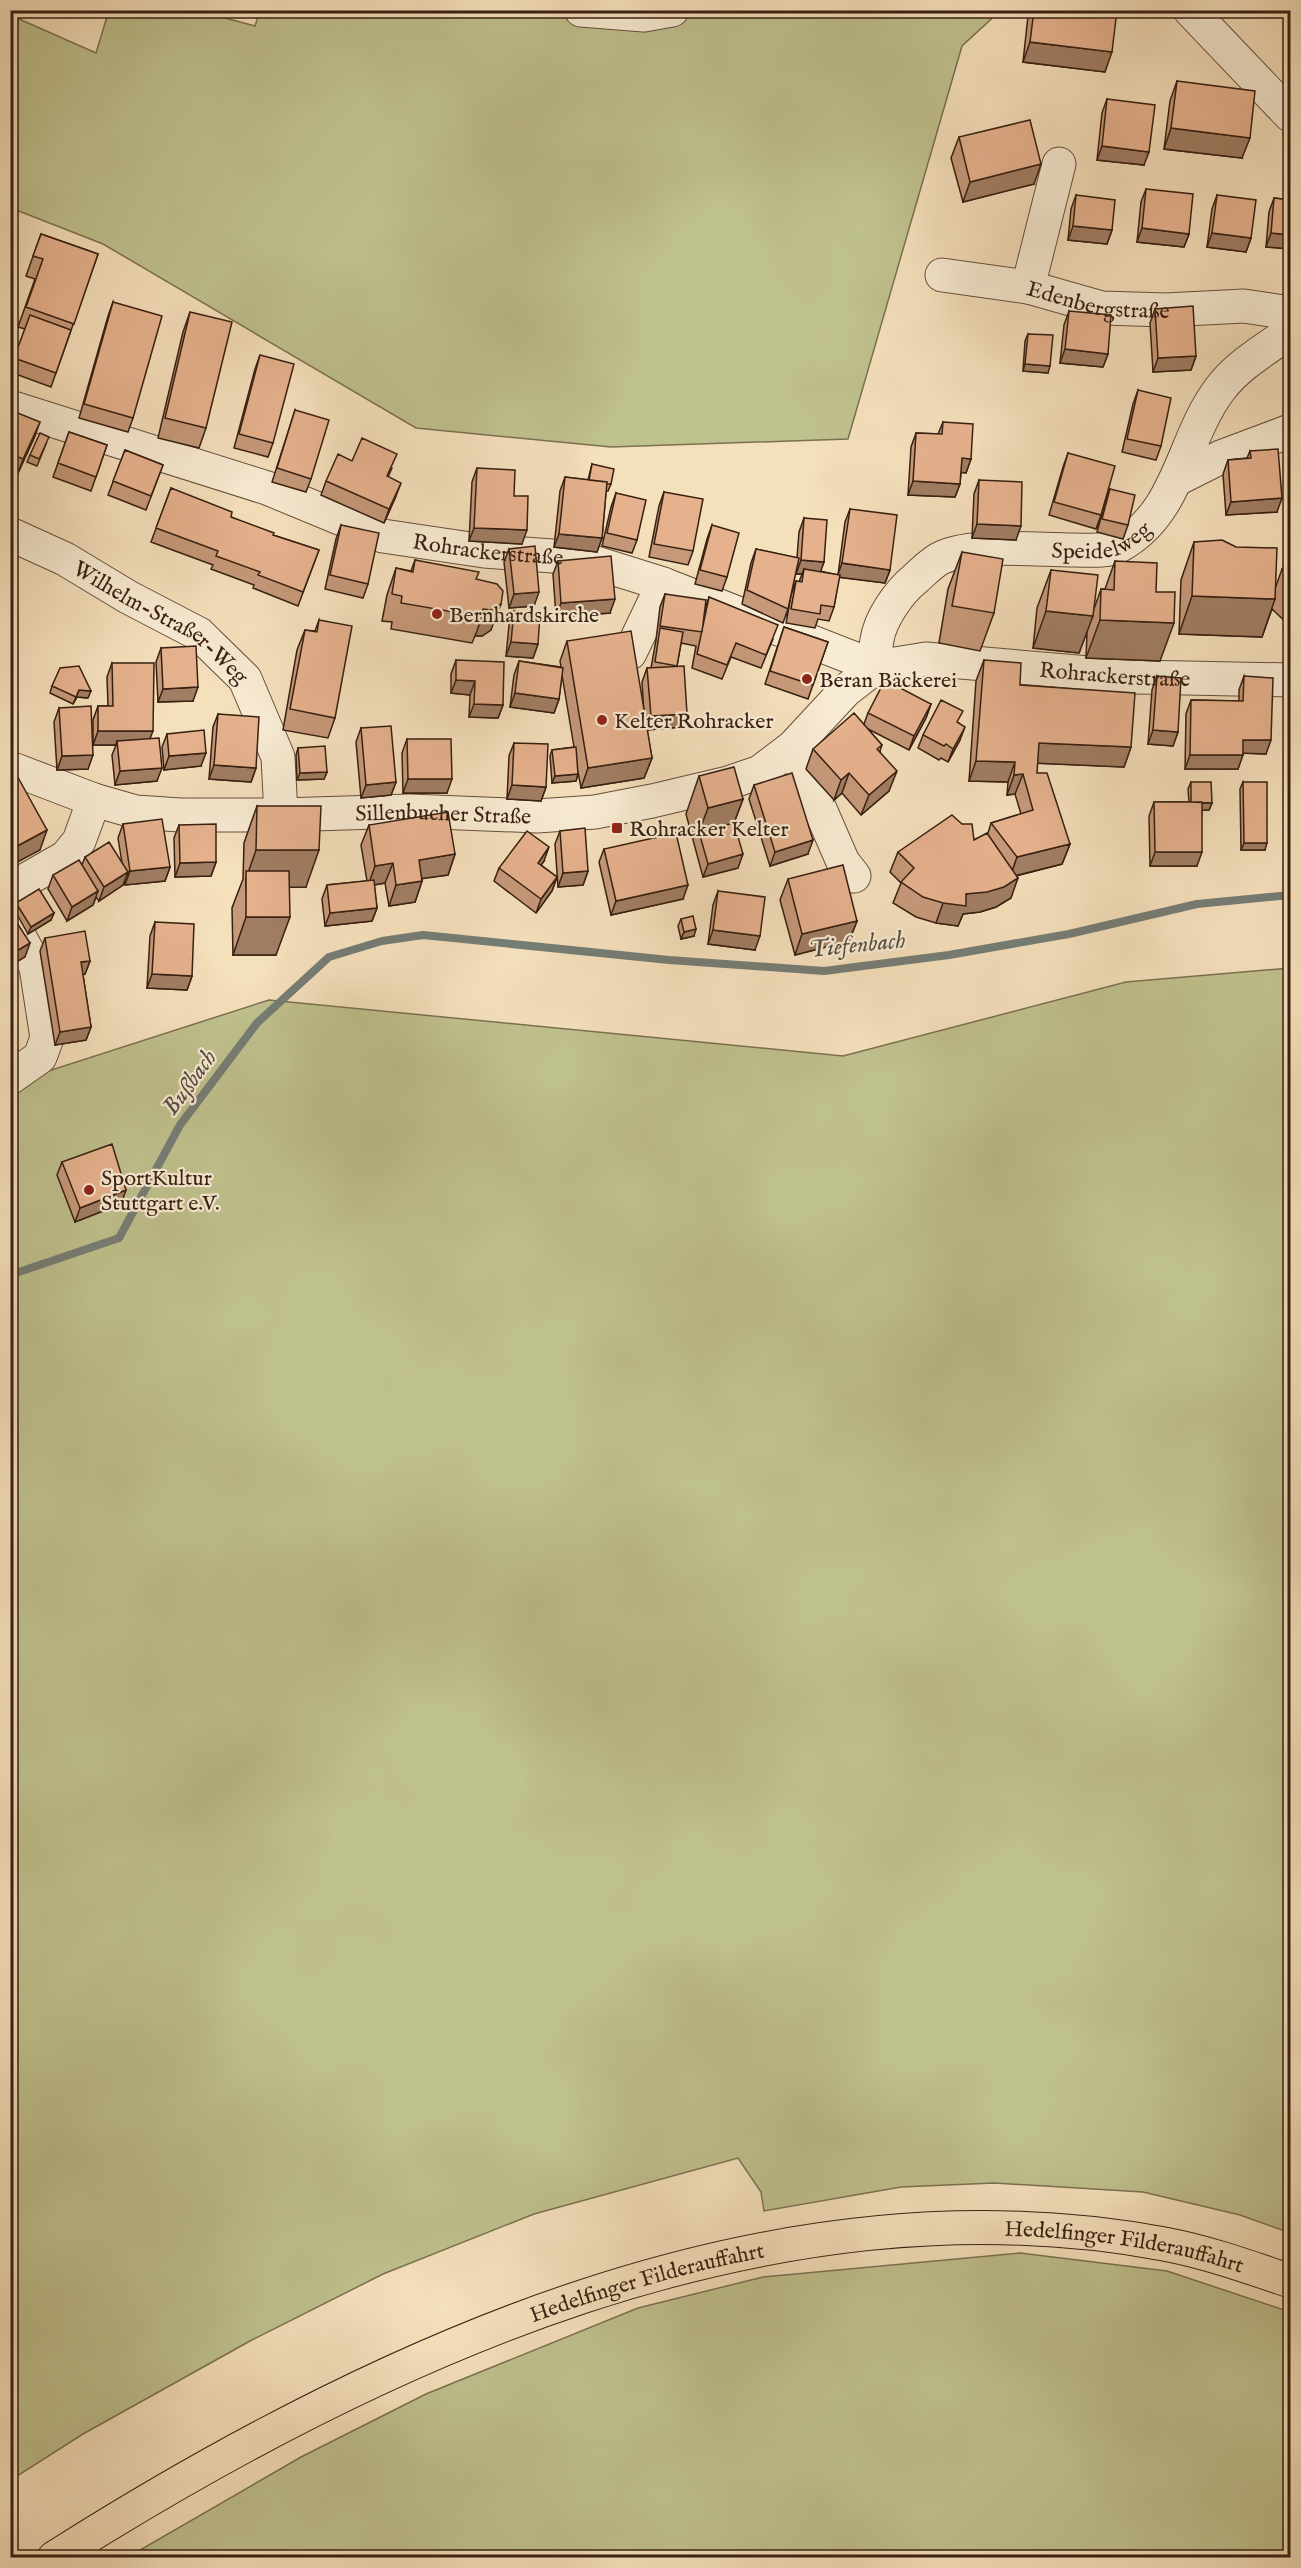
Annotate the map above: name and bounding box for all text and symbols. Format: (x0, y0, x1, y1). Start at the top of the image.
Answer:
street label: Edenbergstraße (1023, 275, 1170, 326)
street label: Speidelweg (1051, 515, 1159, 566)
street label: Rohrackerstraße (411, 529, 564, 573)
street label: Wilhelm-Straßer-Weg (67, 555, 255, 692)
place label: Bernhardskirche (449, 602, 599, 630)
marker: Bernhardskirche (430, 607, 444, 621)
street label: Rohrackerstraße (1038, 657, 1191, 694)
place label: Beran Bäckerei (819, 667, 957, 695)
marker: Beran Bäckerei (800, 672, 814, 686)
place label: Kelter Rohracker (614, 708, 773, 736)
marker: Kelter Rohracker (595, 713, 609, 727)
street label: Sillenbucher Straße (355, 799, 532, 832)
place label: Rohracker Kelter (629, 816, 788, 844)
marker: Rohracker Kelter (610, 821, 624, 835)
water label: Tiefenbach (807, 925, 907, 966)
water label: Bußbach (156, 1044, 224, 1122)
place label: SportKultur Stuttgart e.V. (101, 1165, 220, 1218)
marker: SportKultur Stuttgart e.V. (82, 1183, 96, 1197)
street label: Hedelfinger Filderauffahrt (1004, 2216, 1247, 2281)
street label: Hedelfinger Filderauffahrt (526, 2237, 767, 2330)

